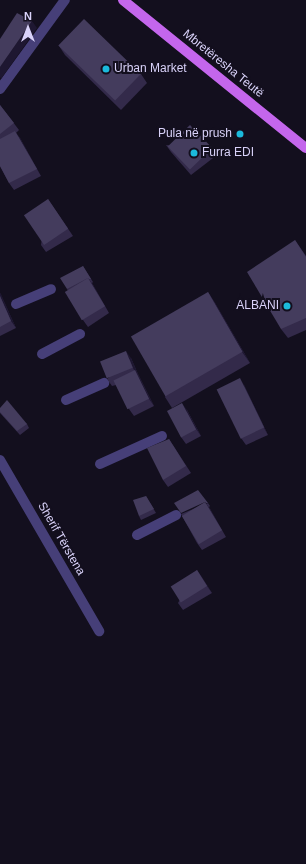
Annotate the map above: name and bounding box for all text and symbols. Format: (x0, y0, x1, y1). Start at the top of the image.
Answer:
north arrow (8, 8, 48, 48)
text: N (24, 10, 32, 22)
street label: Mbretëresha Teutë (180, 27, 266, 101)
place label: Urban Market (114, 62, 187, 76)
marker: Urban Market (101, 64, 111, 74)
place label: Pula në prush (158, 127, 232, 141)
marker: Pula në prush (235, 129, 245, 139)
place label: Furra EDI (202, 146, 254, 160)
marker: Furra EDI (189, 148, 199, 158)
place label: ALBANI (236, 299, 279, 313)
marker: ALBANI (282, 301, 292, 311)
street label: Sherif Tërstena (34, 500, 88, 578)

